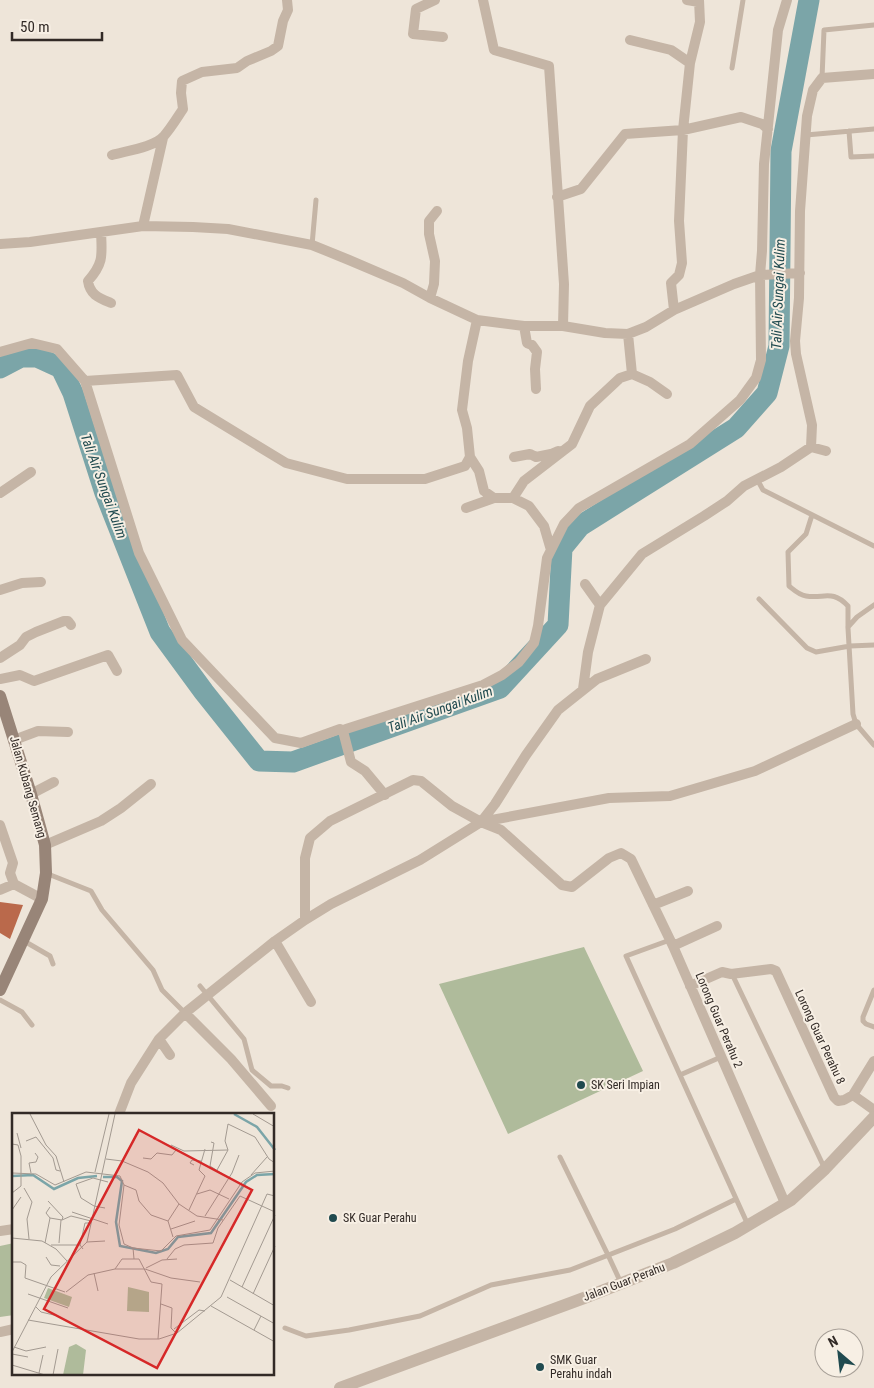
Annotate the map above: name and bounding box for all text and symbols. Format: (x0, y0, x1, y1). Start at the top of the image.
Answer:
scale bar (12, 10, 102, 42)
text: 50 m (20, 18, 50, 36)
water label: Tali Air Sungai Kulim (768, 239, 788, 349)
water label: Tali Air Sungai Kulim (78, 431, 130, 541)
water label: Tali Air Sungai Kulim (385, 683, 495, 735)
street label: Jalan Kubang Semang (7, 734, 49, 840)
street label: Lorong Guar Perahu 2 (693, 970, 745, 1070)
street label: Lorong Guar Perahu 8 (792, 988, 848, 1086)
place label: SK Seri Impian (591, 1078, 660, 1092)
marker: SK Seri Impian (575, 1079, 587, 1091)
inset map (12, 1113, 275, 1376)
place label: SK Guar Perahu (343, 1211, 417, 1225)
marker: SK Guar Perahu (327, 1212, 339, 1224)
street label: Jalan Guar Perahu (581, 1260, 667, 1304)
north arrow (814, 1328, 864, 1378)
text: N (825, 1332, 840, 1351)
place label: SMK Guar Perahu indah (550, 1353, 612, 1381)
marker: SMK Guar Perahu indah (534, 1361, 546, 1373)

